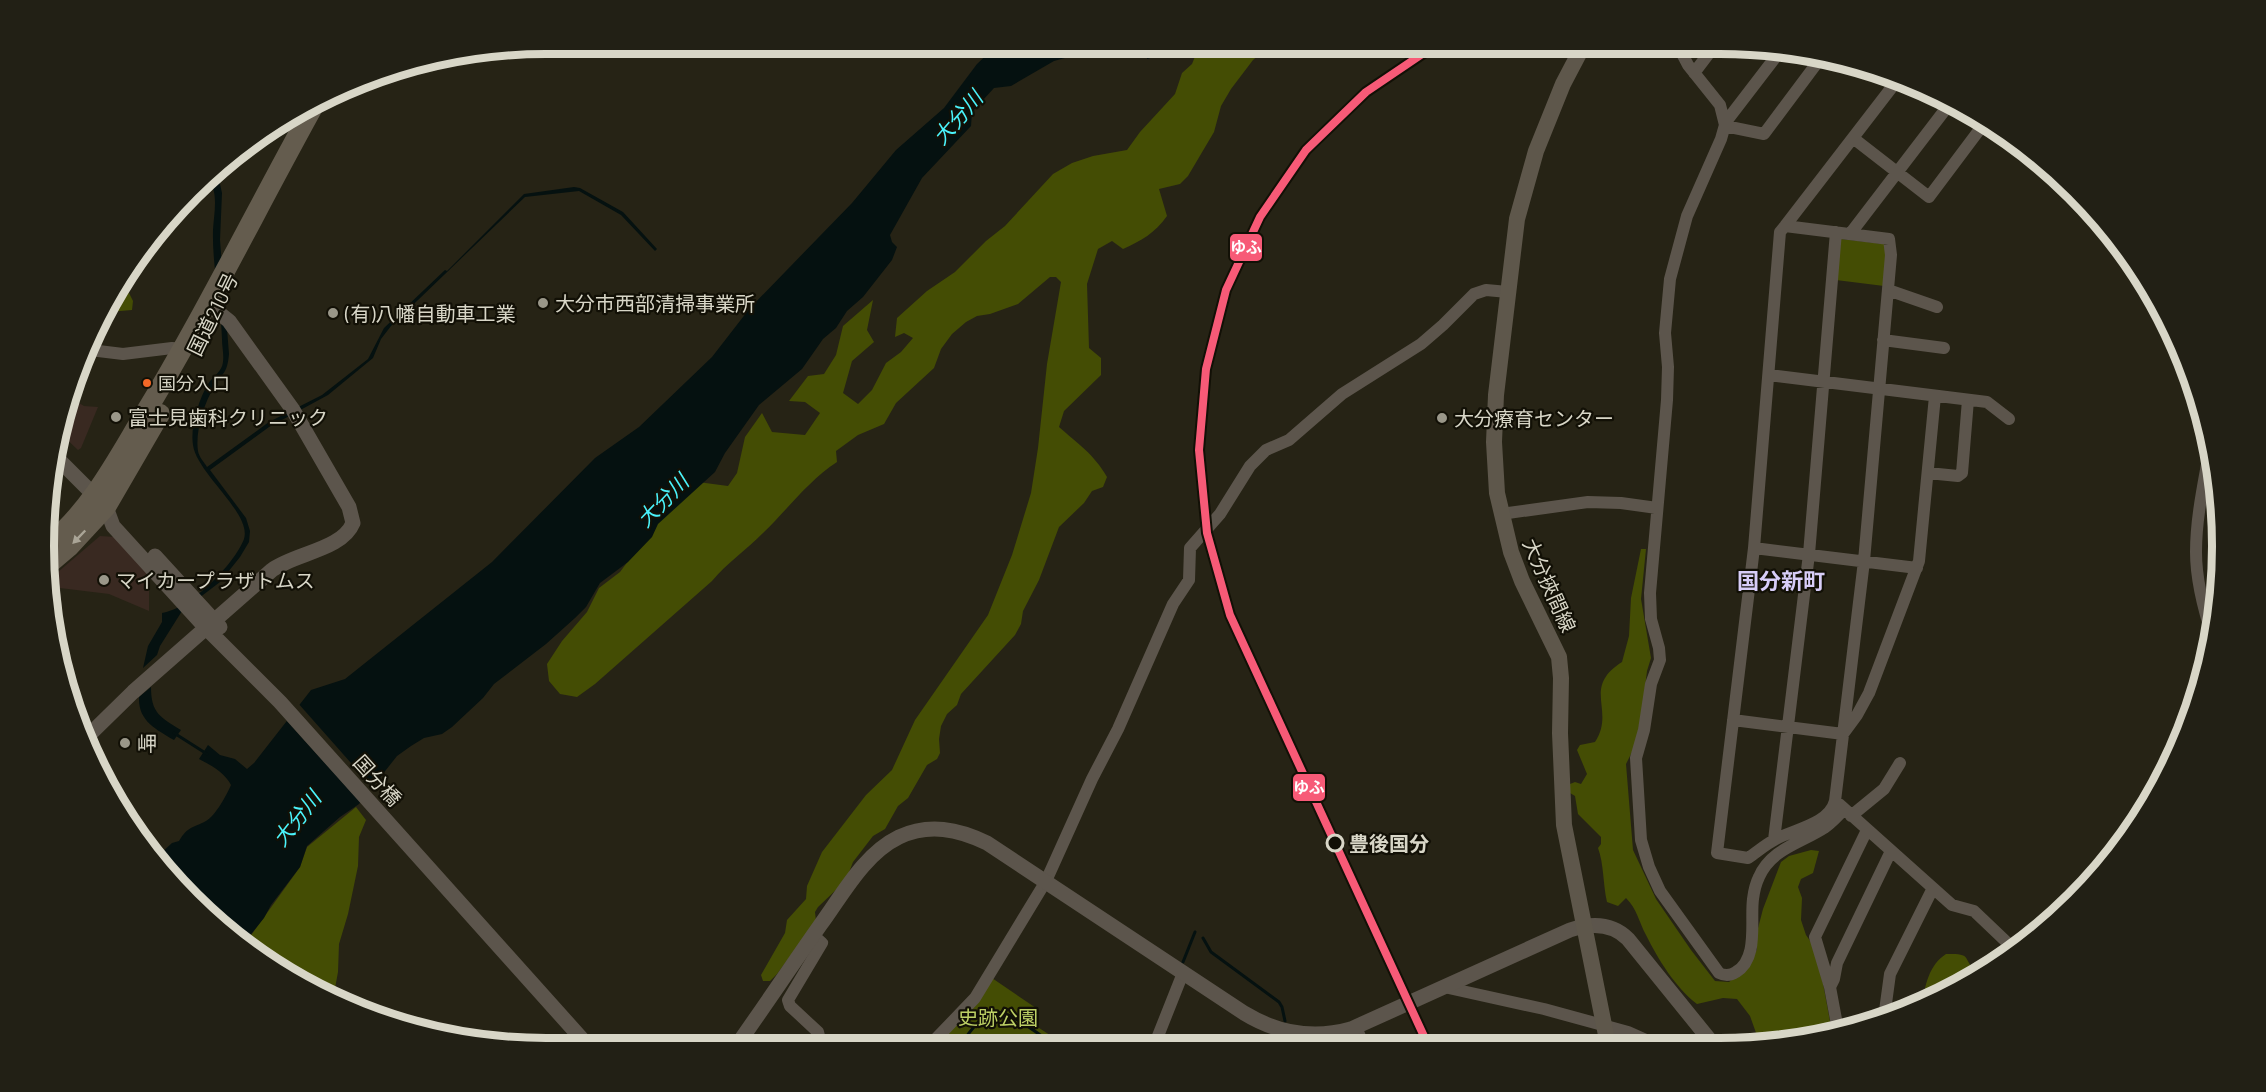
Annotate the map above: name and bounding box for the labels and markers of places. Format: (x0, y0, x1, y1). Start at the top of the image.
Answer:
place label: 大分市西部清掃事業所 (555, 291, 755, 315)
marker: 大分市西部清掃事業所 (536, 296, 550, 310)
place label: (有)八幡自動車工業 (344, 301, 515, 325)
marker: (有)八幡自動車工業 (326, 306, 340, 320)
place label: 国分入口 (158, 372, 230, 394)
marker: 国分入口 (141, 377, 153, 389)
place label: 富士見歯科クリニック (128, 405, 328, 429)
place label: 大分療育センター (1454, 406, 1614, 430)
marker: 富士見歯科クリニック (109, 410, 123, 424)
marker: 大分療育センター (1435, 411, 1449, 425)
place label: マイカープラザトムス (116, 568, 315, 592)
marker: マイカープラザトムス (97, 573, 111, 587)
place label: 岬 (137, 731, 157, 755)
marker: 岬 (118, 736, 132, 750)
place label: 豊後国分 (1349, 831, 1429, 855)
marker: 豊後国分 (1326, 834, 1344, 852)

